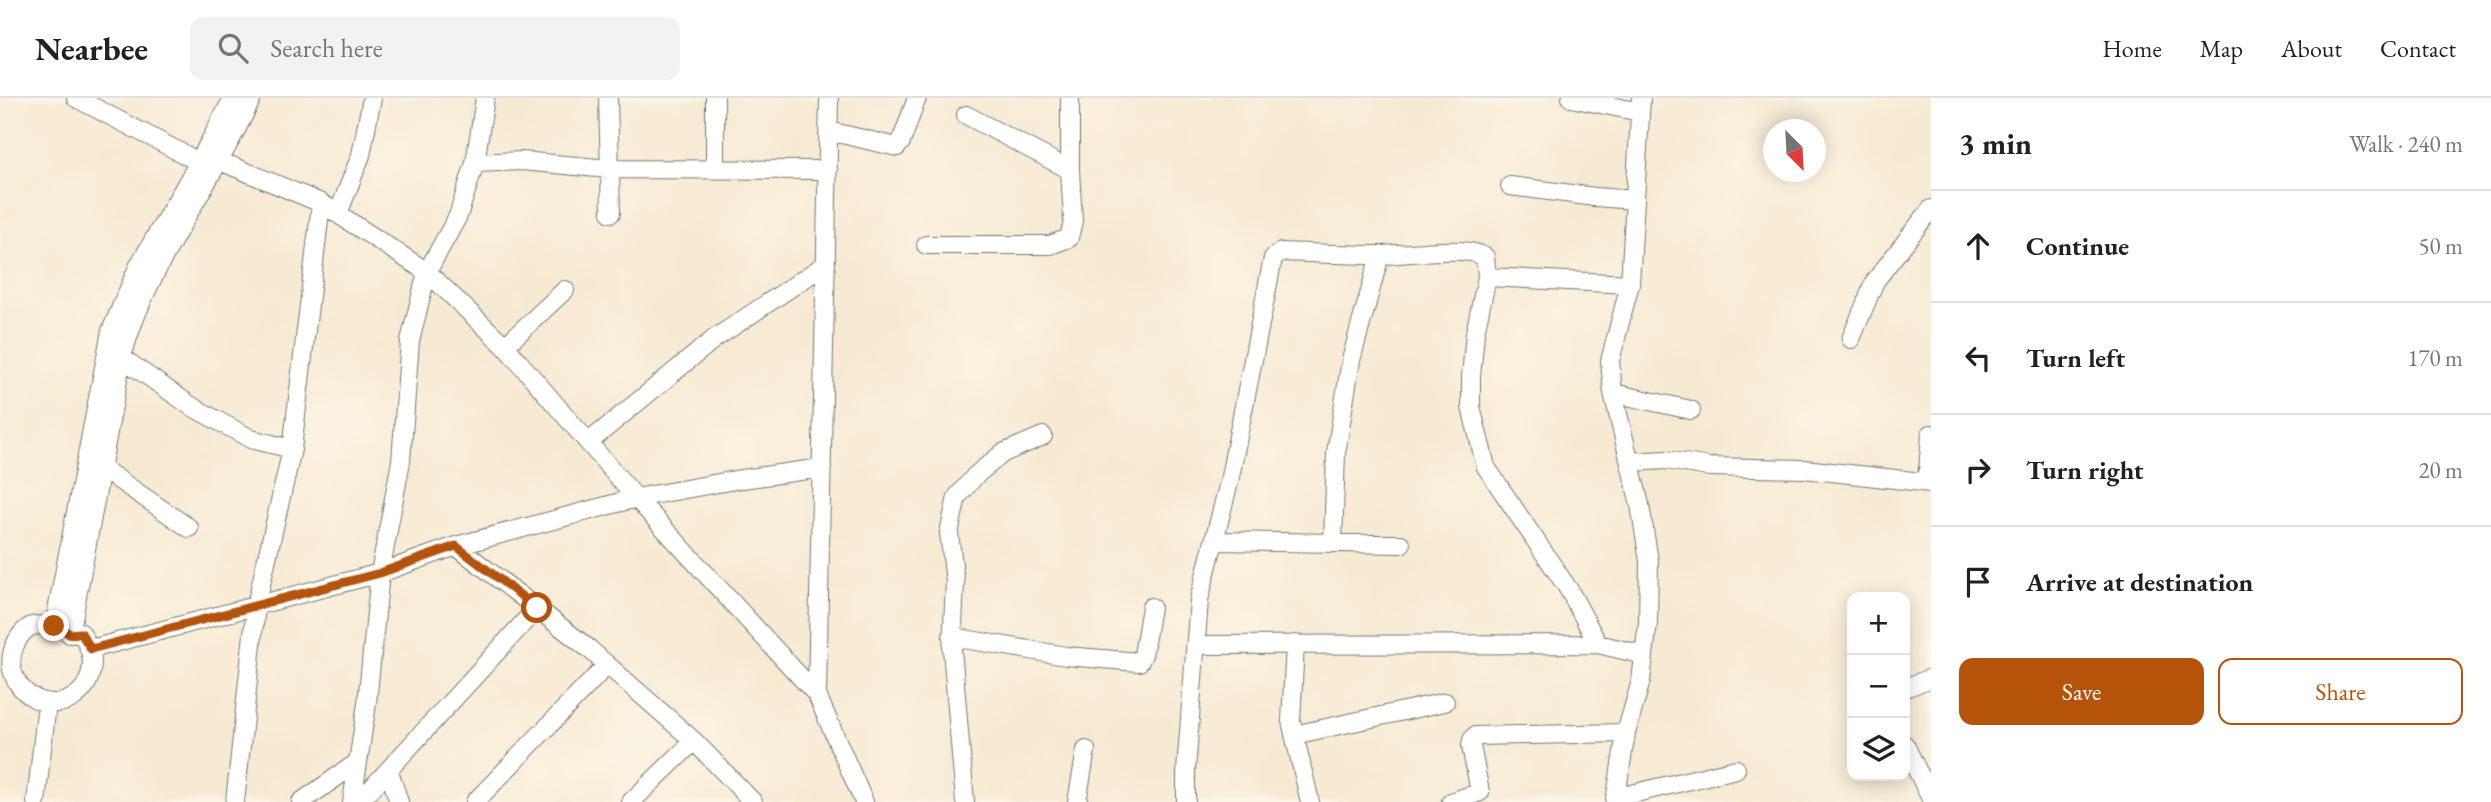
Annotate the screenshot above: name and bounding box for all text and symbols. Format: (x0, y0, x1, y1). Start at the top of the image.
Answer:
search box (190, 17, 680, 80)
text: Nearbee (35, 27, 148, 70)
icon: search (214, 29, 252, 67)
text: Search here (270, 31, 383, 65)
text: Home (2102, 33, 2162, 64)
text: Map (2200, 33, 2243, 64)
text: About (2281, 33, 2342, 64)
text: Contact (2380, 33, 2456, 64)
north arrow (1763, 119, 1826, 182)
text: 3 min (1959, 124, 2032, 163)
text: Walk · 240 m (2349, 129, 2463, 159)
icon: ahead (1959, 227, 1997, 265)
text: Continue (2026, 229, 2129, 263)
text: 50 m (2418, 231, 2463, 261)
icon: left (1959, 339, 1997, 377)
text: Turn left (2026, 341, 2125, 375)
text: 170 m (2407, 343, 2463, 373)
icon: right (1959, 451, 1997, 489)
text: Turn right (2026, 453, 2144, 487)
text: 20 m (2418, 455, 2463, 485)
icon: arrive (1959, 563, 1997, 601)
text: Arrive at destination (2026, 565, 2253, 599)
route start (521, 592, 552, 623)
map controls (1847, 592, 1910, 781)
button: + (1847, 592, 1910, 655)
route end (38, 610, 69, 641)
button: − (1847, 655, 1910, 718)
button: Save (1959, 658, 2204, 725)
button: Share (2218, 658, 2463, 725)
button: layers (1847, 718, 1910, 781)

